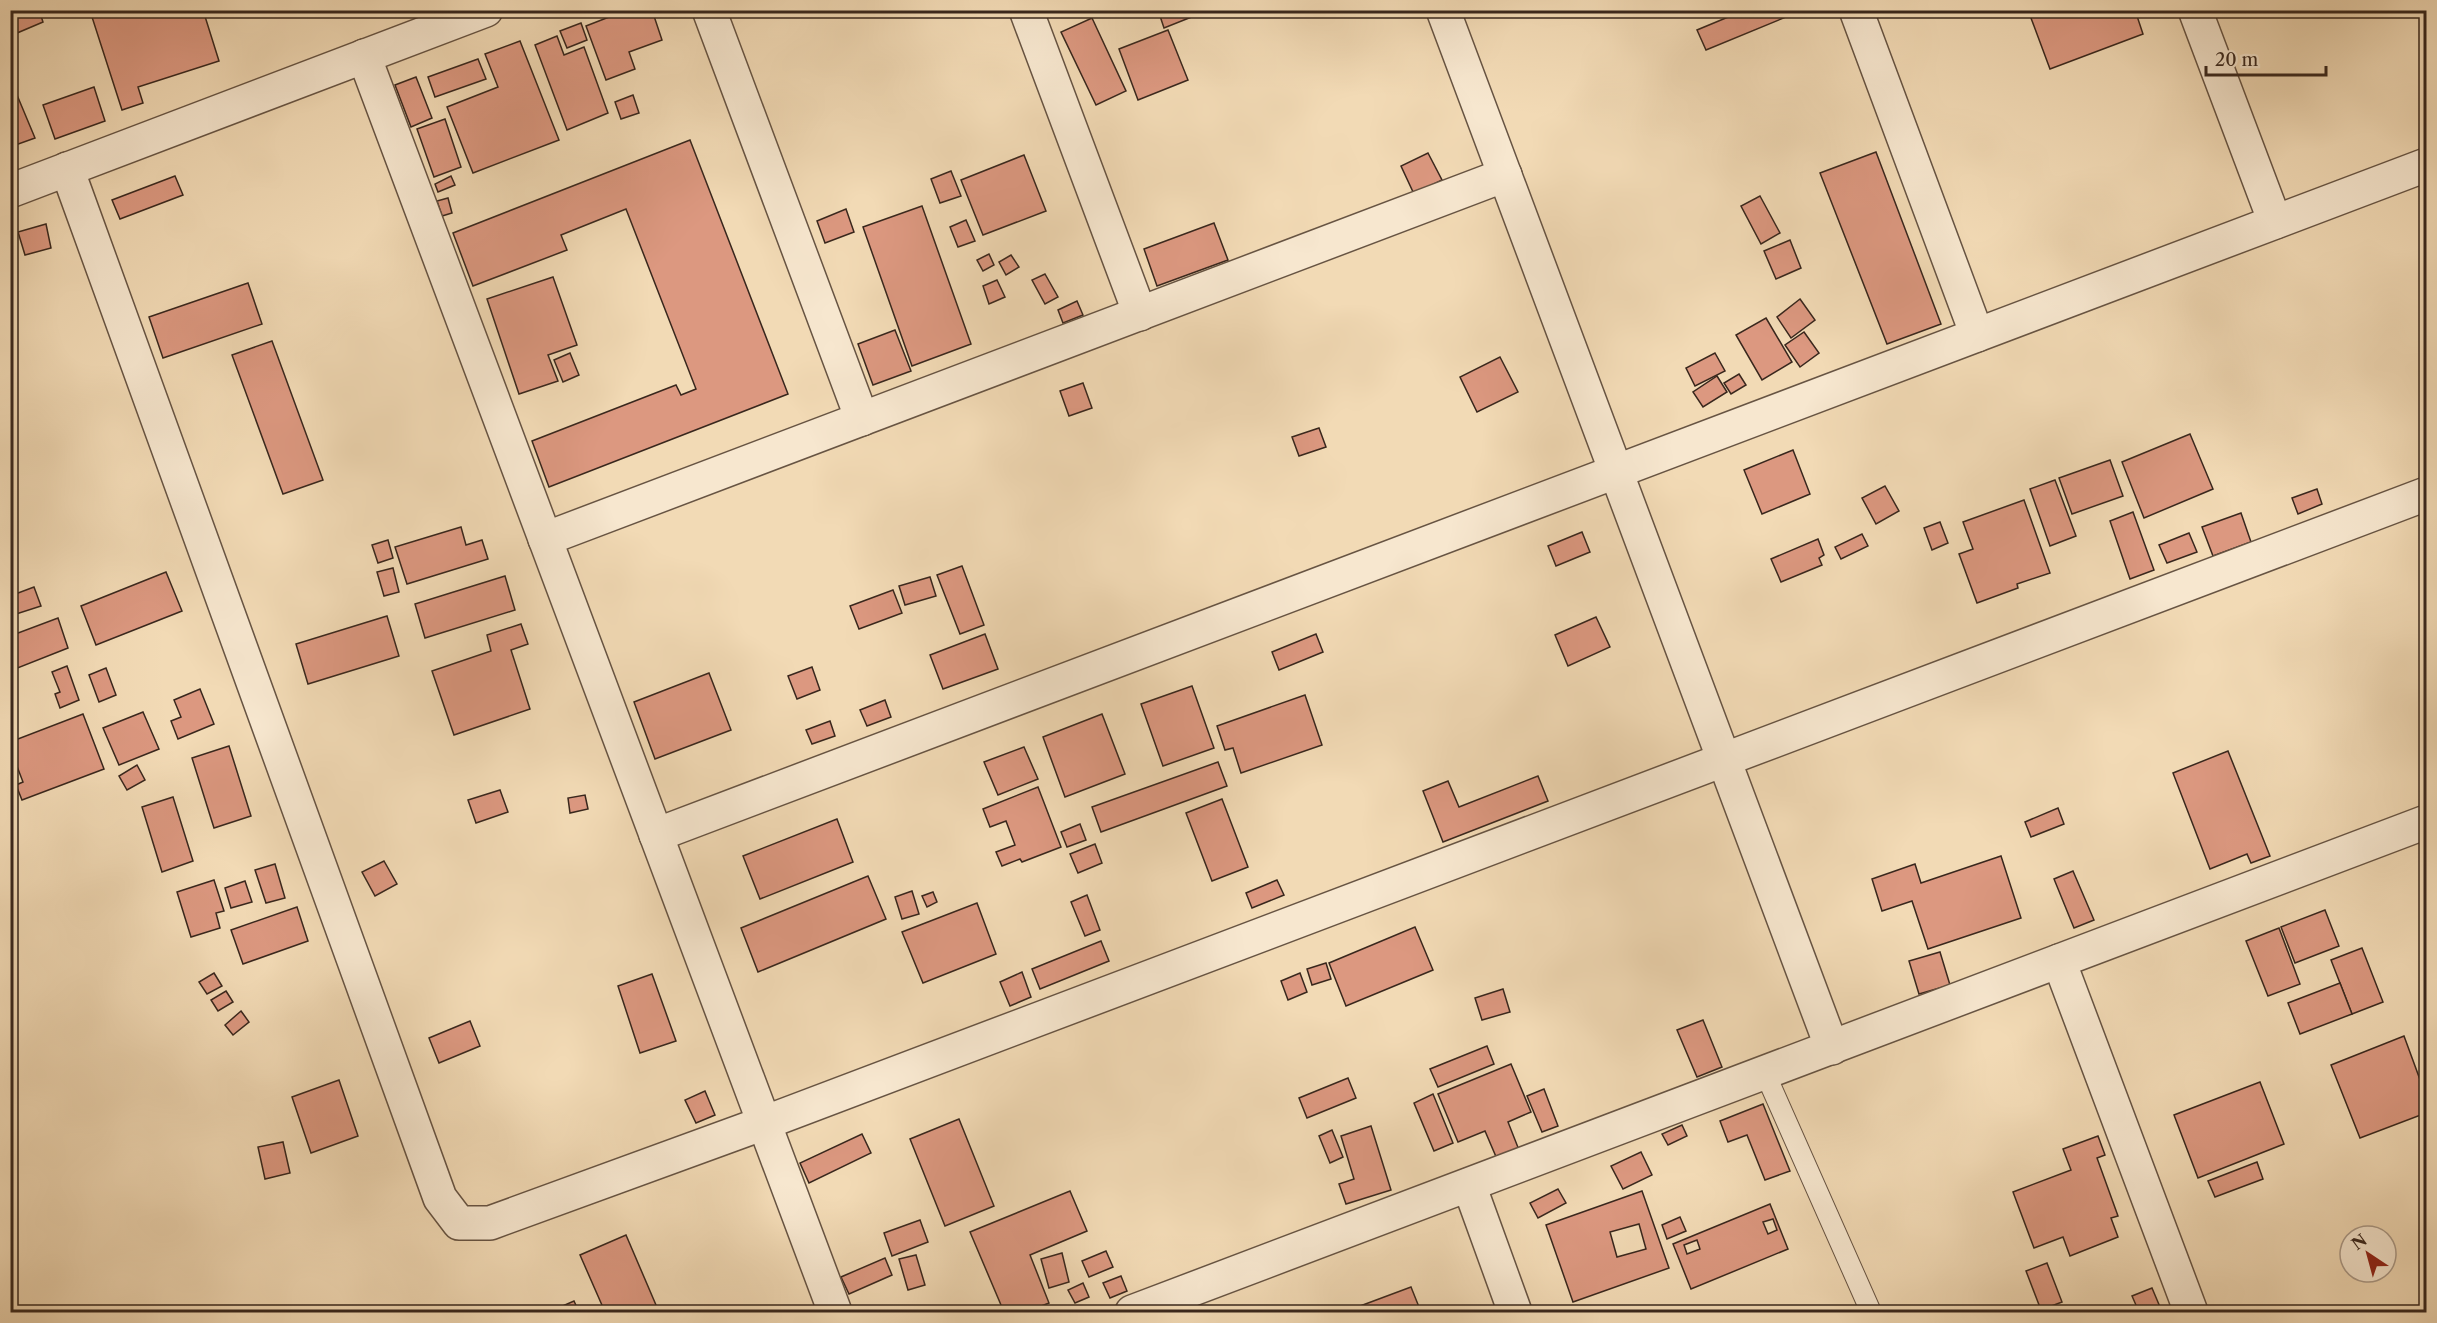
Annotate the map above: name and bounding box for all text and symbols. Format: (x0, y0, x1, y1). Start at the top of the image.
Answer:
scale bar (2206, 39, 2326, 77)
text: 20 m (2215, 49, 2259, 71)
north arrow (2338, 1224, 2398, 1284)
text: N (2348, 1230, 2371, 1254)

